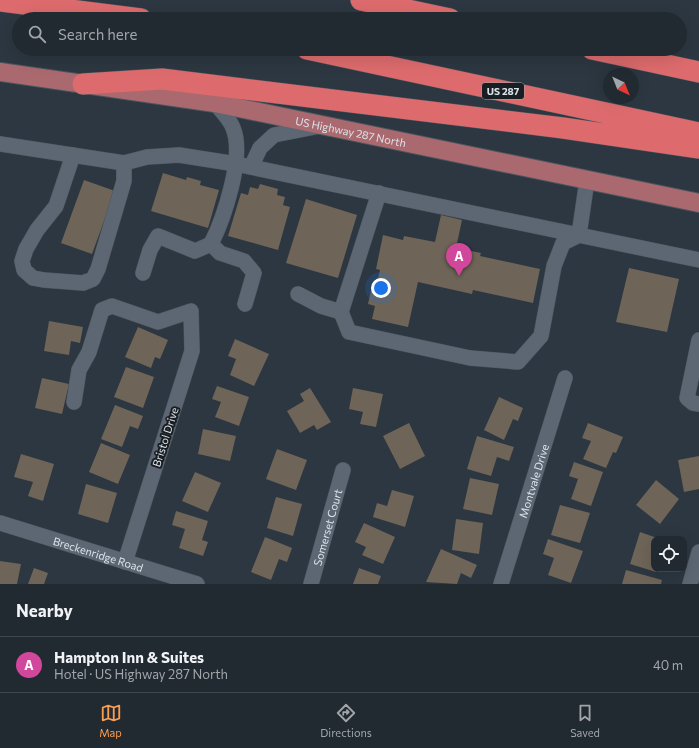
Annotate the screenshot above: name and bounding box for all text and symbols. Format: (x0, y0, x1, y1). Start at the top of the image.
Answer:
search box (12, 12, 687, 56)
icon: search (26, 23, 48, 45)
text: Search here (58, 25, 137, 43)
north arrow (603, 68, 639, 104)
road number: US 287 (482, 83, 524, 99)
street label: US Highway 287 North (294, 113, 407, 149)
pin: A (446, 243, 472, 276)
your location (371, 278, 391, 298)
street label: Bristol Drive (149, 405, 181, 468)
street label: Montvale Drive (515, 442, 551, 519)
street label: Somerset Court (310, 487, 344, 567)
street label: Breckenridge Road (52, 533, 145, 574)
map controls (651, 536, 687, 572)
button: locate (651, 536, 687, 572)
text: Nearby (16, 600, 73, 621)
text: Hampton Inn & Suites (54, 648, 204, 666)
text: A (24, 657, 34, 673)
text: 40 m (653, 657, 683, 673)
text: Hotel · US Highway 287 North (54, 666, 228, 682)
tab: Map (99, 702, 122, 739)
tab: Directions (320, 702, 372, 739)
tab: Saved (570, 702, 600, 739)

